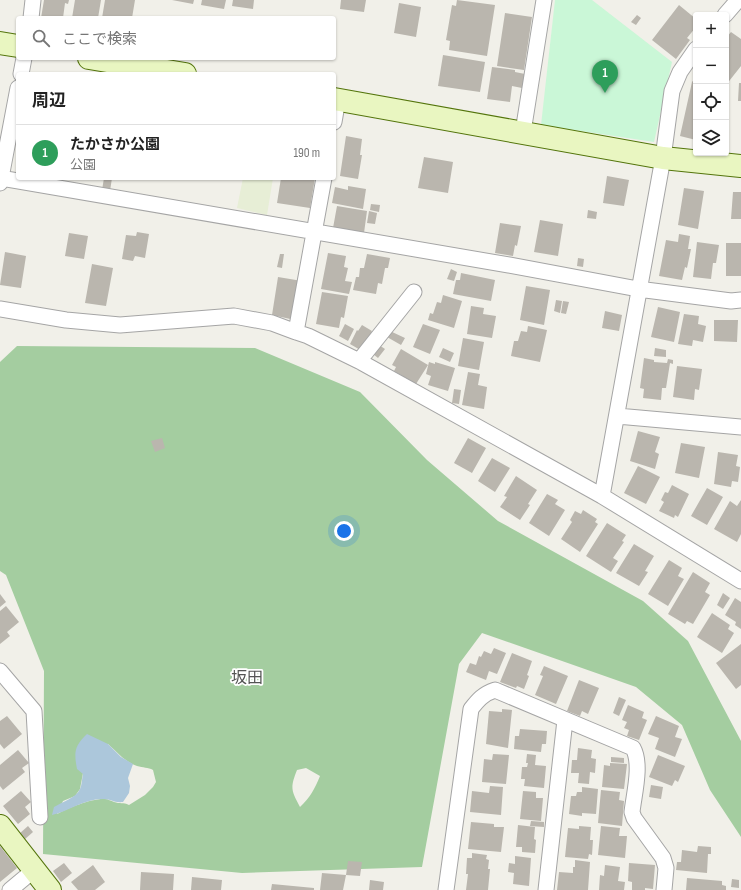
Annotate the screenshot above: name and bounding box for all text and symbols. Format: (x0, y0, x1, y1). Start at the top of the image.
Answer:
map controls (693, 12, 729, 156)
button: + (693, 12, 729, 48)
search box (16, 16, 336, 60)
icon: search (30, 27, 52, 49)
text: ここで検索 (62, 30, 137, 49)
button: − (693, 48, 729, 84)
pin: 1 (592, 60, 618, 93)
button: locate (693, 84, 729, 120)
text: 周辺 (32, 91, 66, 111)
button: layers (693, 120, 729, 156)
text: たかさか公園 (70, 135, 160, 154)
text: 1 (42, 145, 48, 161)
text: 190 m (293, 145, 320, 161)
text: 公園 (70, 157, 96, 173)
your location (334, 521, 354, 541)
district label: 坂田 (231, 669, 263, 688)

